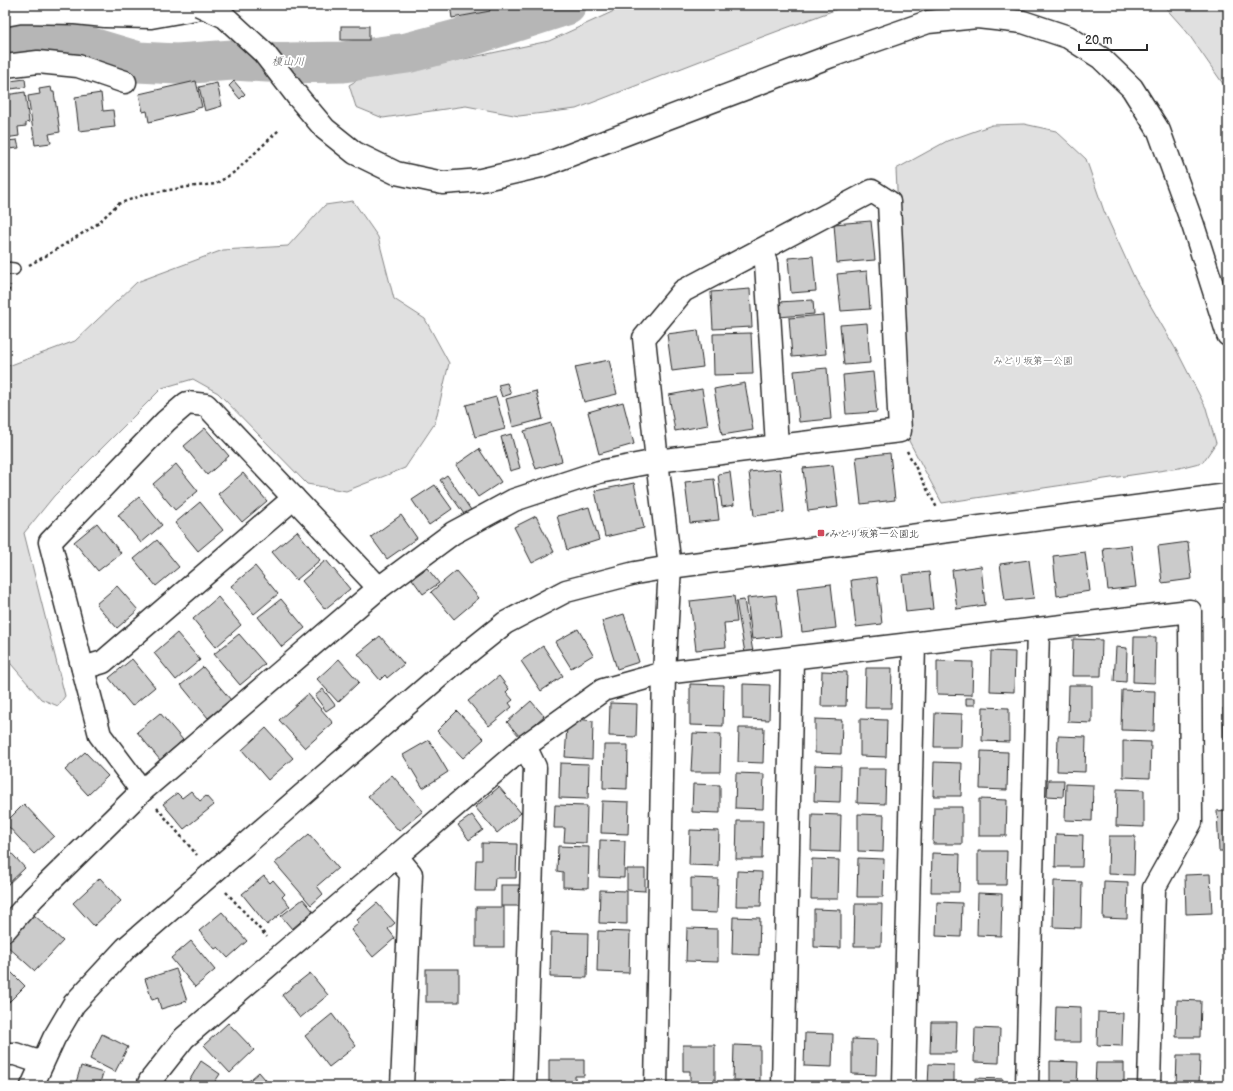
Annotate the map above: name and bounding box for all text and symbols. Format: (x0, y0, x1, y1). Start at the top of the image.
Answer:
scale bar (1079, 26, 1147, 52)
text: 20 m (1085, 33, 1112, 48)
water label: 榎山川 (271, 55, 305, 68)
park label: みどり坂第一公園 (993, 355, 1073, 367)
marker: みどり坂第一公園北 (816, 528, 826, 538)
place label: みどり坂第一公園北 (829, 528, 919, 540)

